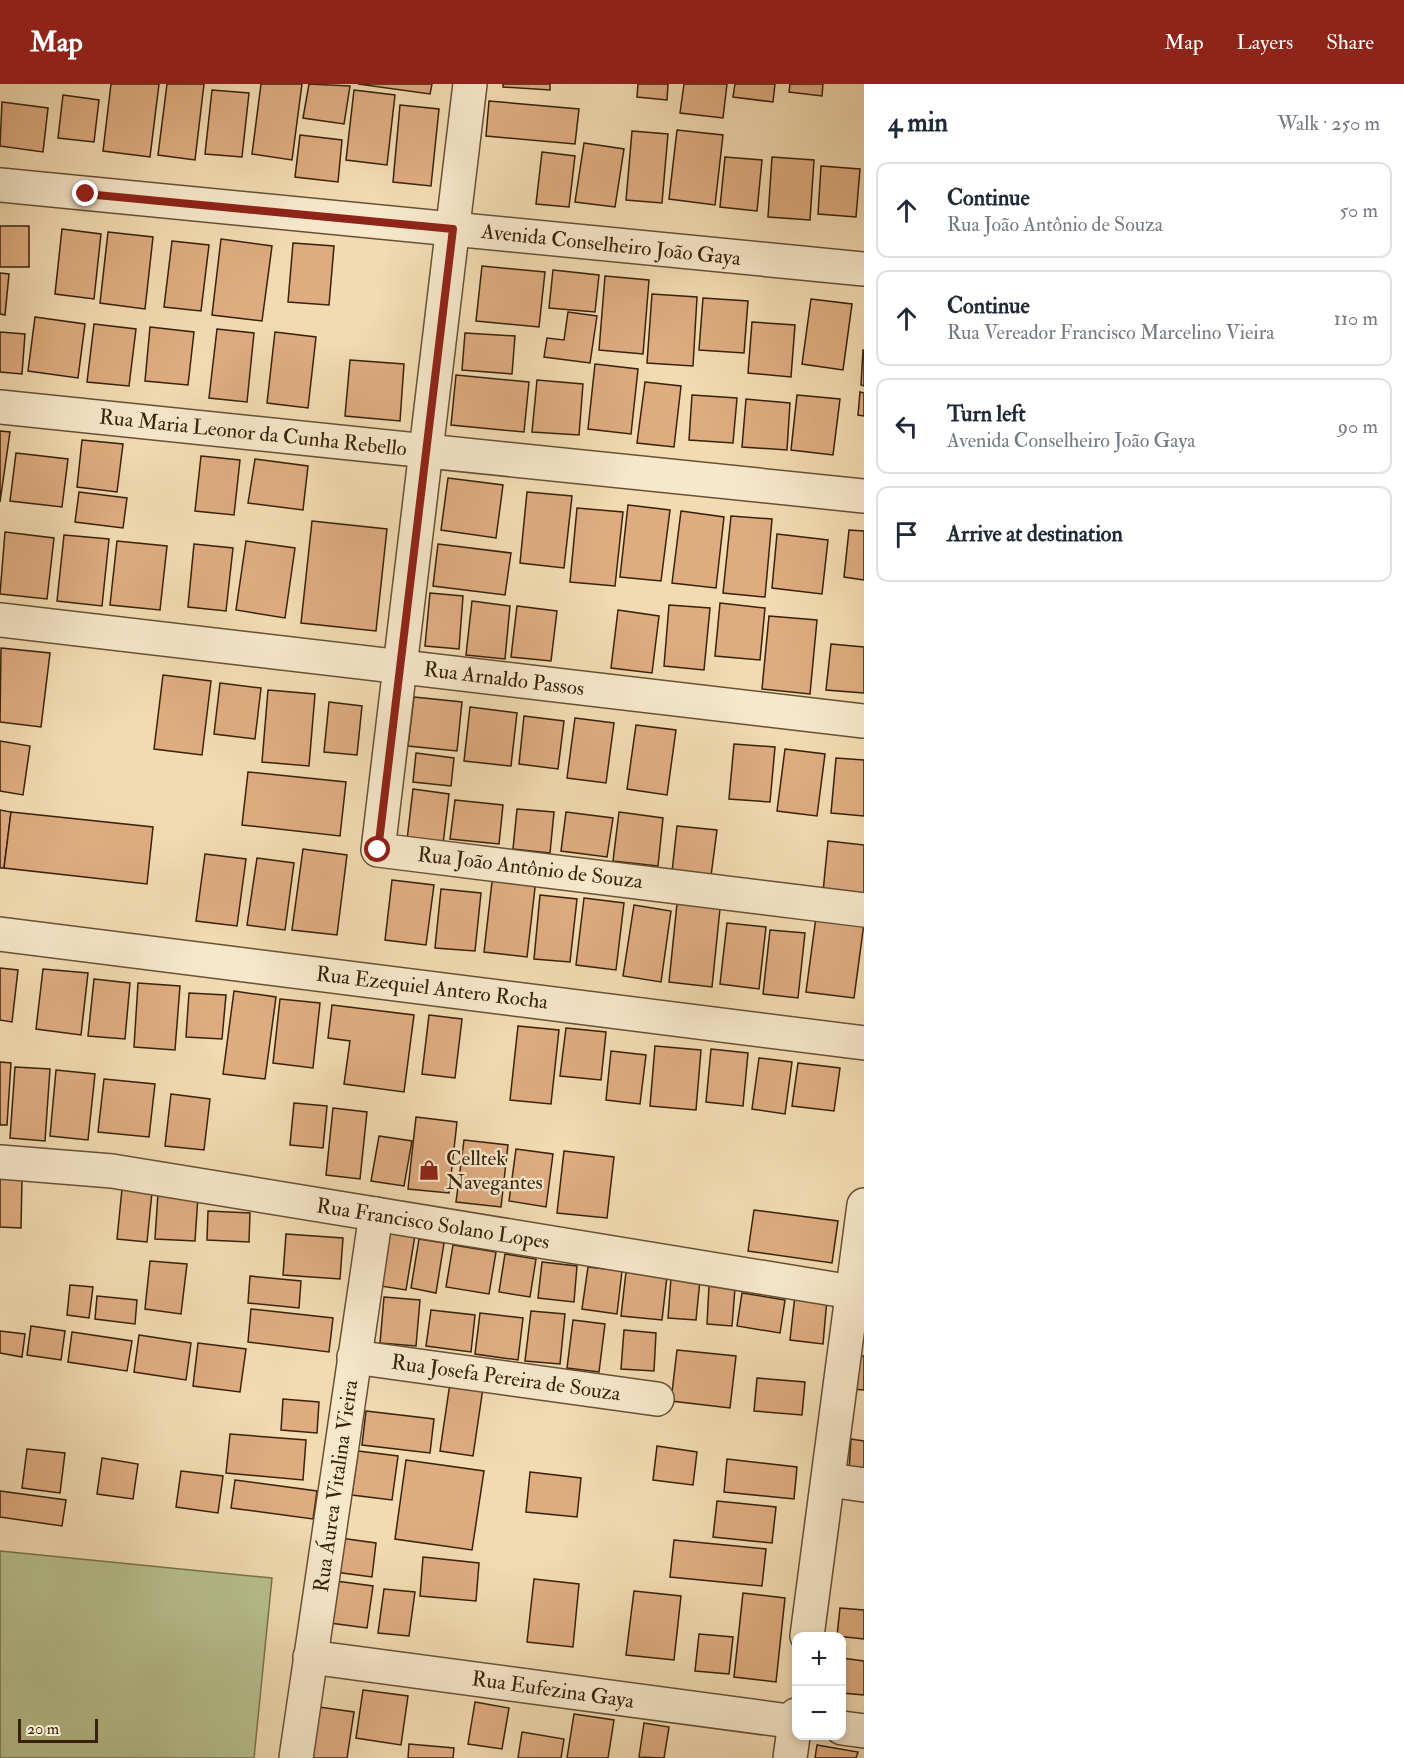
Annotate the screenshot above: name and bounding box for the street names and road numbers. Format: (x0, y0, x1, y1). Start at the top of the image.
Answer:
street label: Avenida Conselheiro João Gaya (479, 218, 742, 272)
street label: Rua Maria Leonor da Cunha Rebello (98, 403, 408, 463)
street label: Rua Arnaldo Passos (422, 656, 586, 702)
street label: Rua João Antônio de Souza (416, 841, 645, 895)
street label: Rua Ezequiel Antero Rocha (314, 960, 550, 1016)
street label: Rua Francisco Solano Lopes (314, 1192, 552, 1256)
street label: Rua Josefa Pereira de Souza (390, 1349, 623, 1408)
street label: Rua Áurea Vitalina Vieira (308, 1378, 364, 1594)
street label: Rua Eufezina Gaya (470, 1665, 636, 1715)

